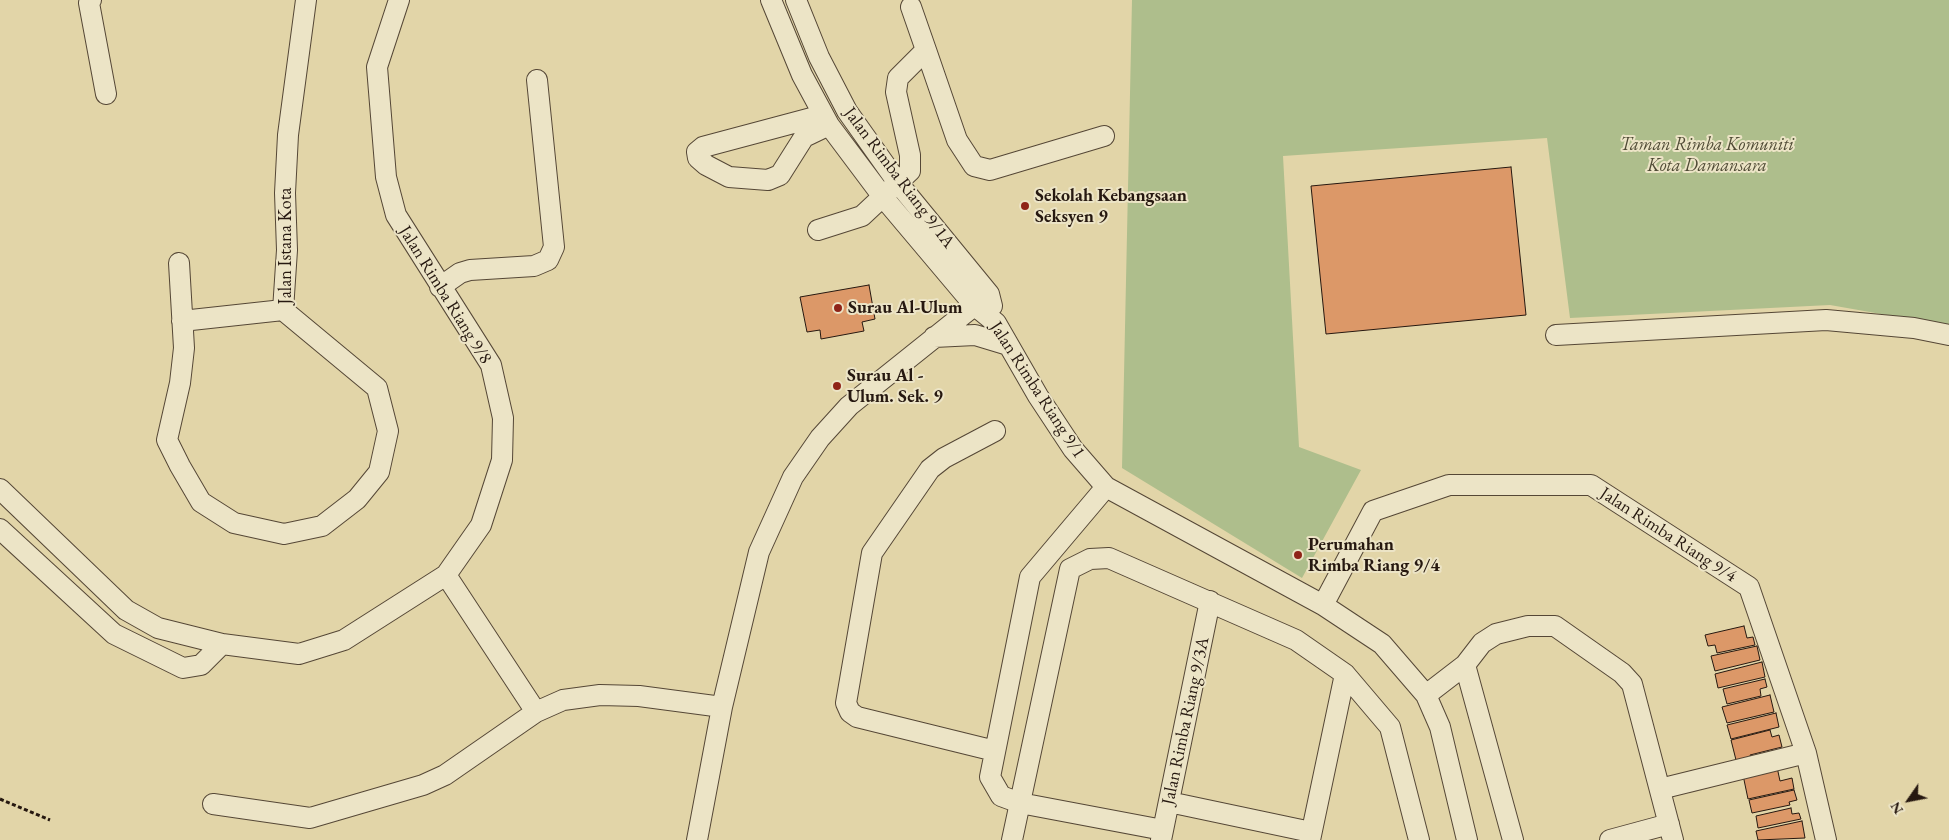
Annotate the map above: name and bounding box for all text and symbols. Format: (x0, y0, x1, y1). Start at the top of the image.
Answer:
street label: Jalan Rimba Riang 9/1A (839, 103, 959, 253)
park label: Taman Rimba Komuniti Kota Damansara (1620, 134, 1794, 176)
place label: Sekolah Kebangsaan Seksyen 9 (1035, 185, 1187, 228)
street label: Jalan Istana Kota (275, 188, 297, 304)
marker: Sekolah Kebangsaan Seksyen 9 (1019, 200, 1031, 212)
street label: Jalan Rimba Riang 9/8 (394, 222, 496, 368)
place label: Surau Al-Ulum (848, 297, 962, 319)
marker: Surau Al-Ulum (832, 302, 844, 314)
street label: Jalan Rimba Riang 9/1 (985, 318, 1089, 462)
place label: Surau Al - Ulum. Sek. 9 (847, 365, 943, 408)
marker: Surau Al - Ulum. Sek. 9 (831, 380, 843, 392)
street label: Jalan Rimba Riang 9/4 (1596, 483, 1740, 587)
place label: Perumahan Rimba Riang 9/4 (1308, 534, 1440, 576)
marker: Perumahan Rimba Riang 9/4 (1292, 549, 1304, 561)
street label: Jalan Rimba Riang 9/3A (1158, 635, 1214, 807)
north arrow (1884, 775, 1934, 825)
text: N (1886, 799, 1907, 818)

